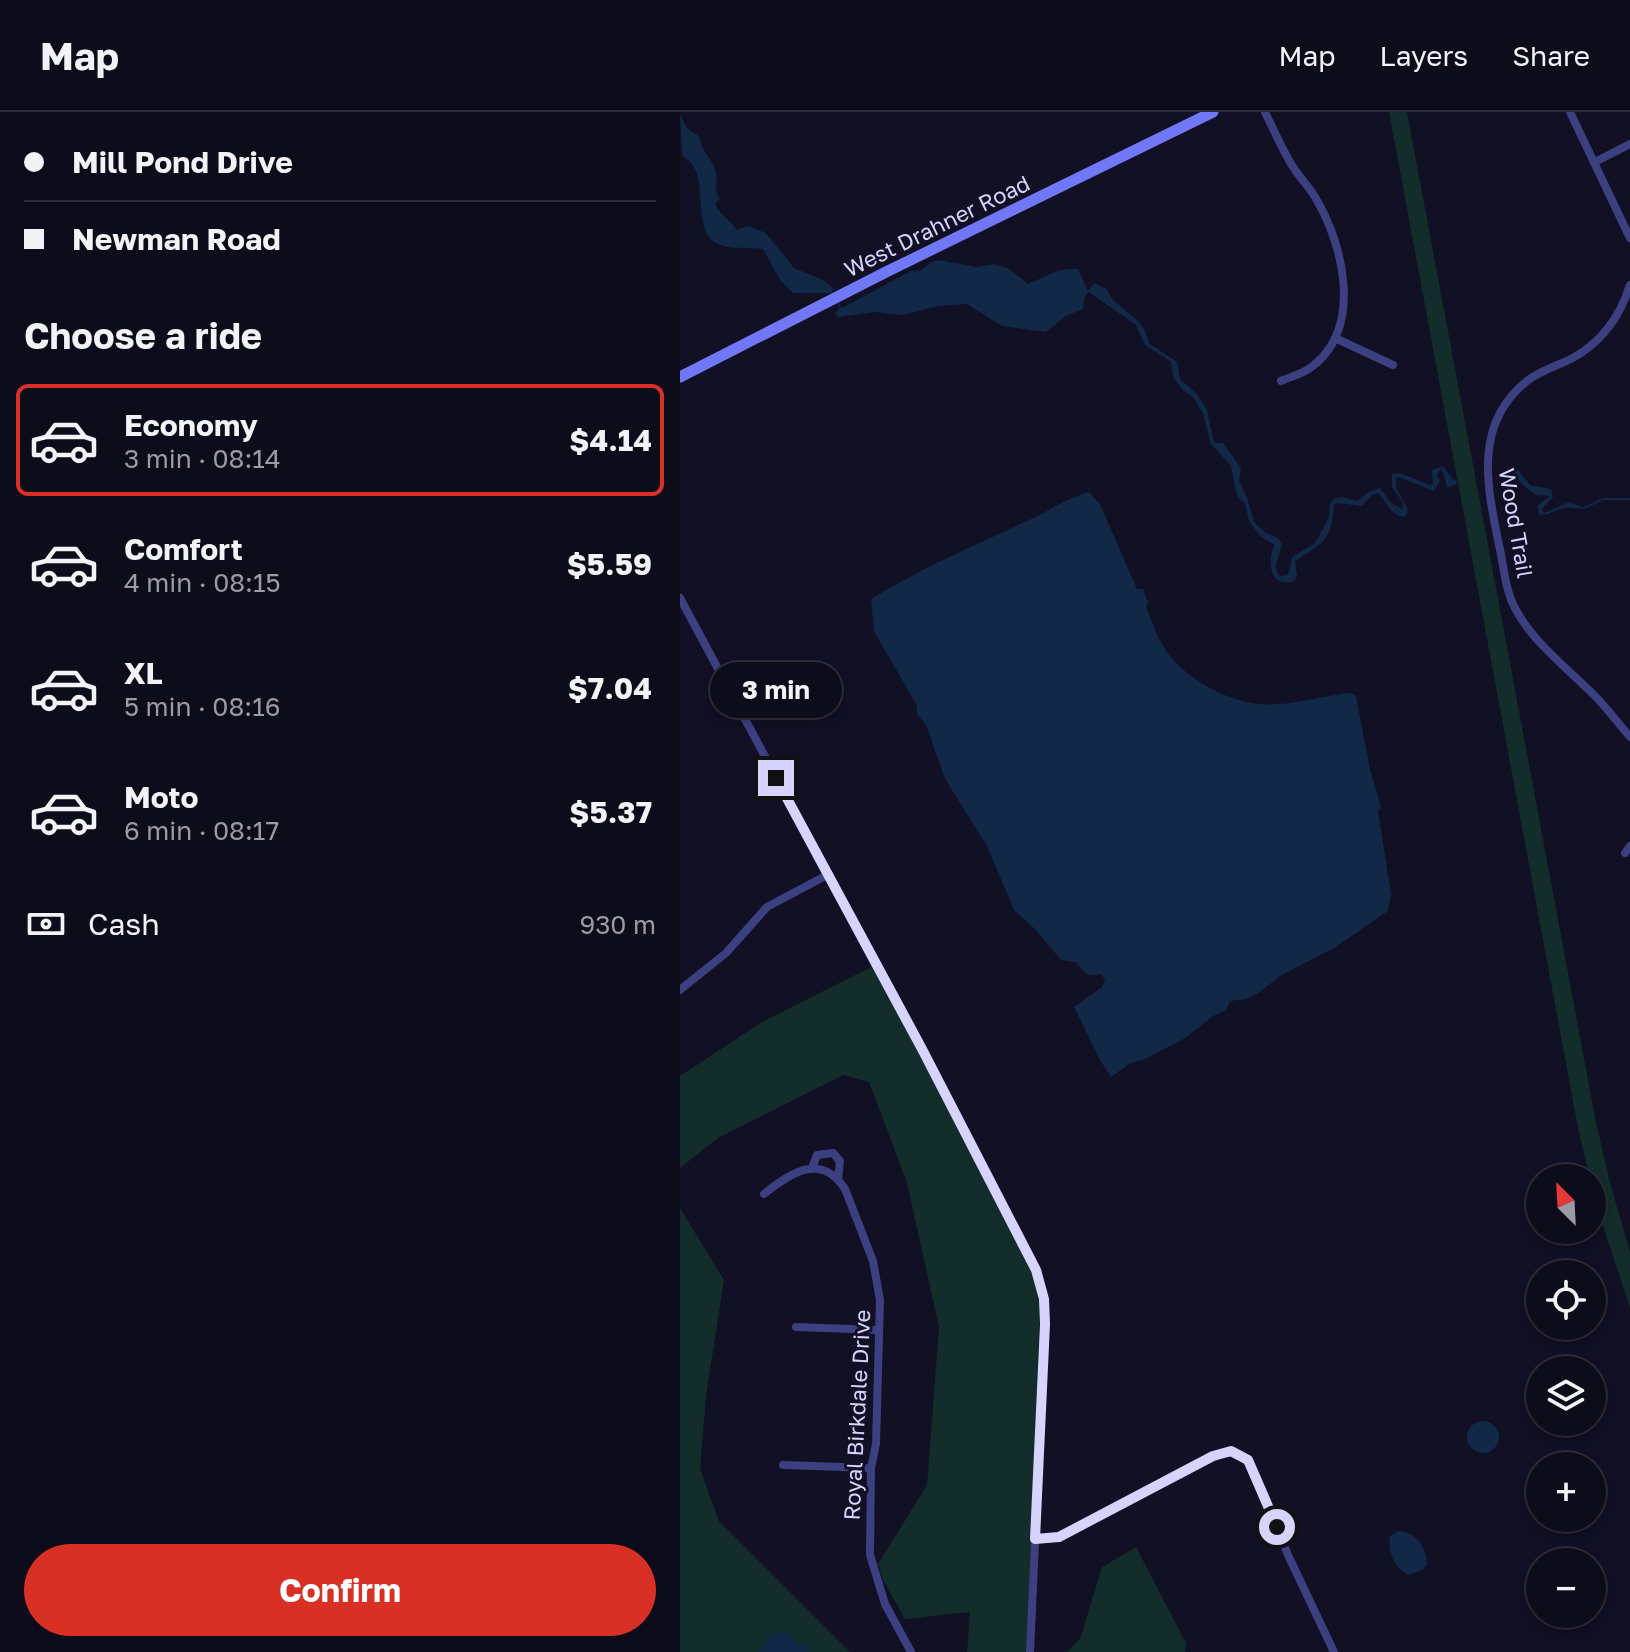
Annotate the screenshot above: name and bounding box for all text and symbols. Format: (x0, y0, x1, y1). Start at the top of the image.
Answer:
text: Map (40, 33, 119, 78)
text: Map (1278, 39, 1336, 72)
text: Layers (1380, 39, 1468, 72)
text: Share (1512, 39, 1590, 72)
text: Mill Pond Drive (72, 144, 293, 180)
street label: West Drahner Road (840, 169, 1034, 282)
text: Newman Road (72, 221, 281, 257)
text: Choose a ride (24, 314, 262, 357)
icon: car (28, 404, 100, 476)
text: Economy (124, 407, 258, 443)
text: $4.14 (569, 422, 652, 458)
text: 3 min · 08:14 (124, 443, 281, 474)
street label: Wood Trail (1494, 466, 1539, 580)
icon: car (28, 528, 100, 600)
text: Comfort (124, 531, 243, 567)
text: $5.59 (567, 546, 652, 582)
text: 4 min · 08:15 (124, 567, 281, 598)
icon: car (28, 652, 100, 724)
text: XL (124, 655, 163, 691)
callout: 3 min (710, 662, 842, 718)
text: $7.04 (568, 670, 652, 706)
text: 3 min (742, 674, 810, 705)
text: 5 min · 08:16 (124, 691, 280, 722)
route end (758, 760, 794, 796)
icon: car (28, 776, 100, 848)
text: Moto (124, 779, 199, 815)
text: $5.37 (569, 794, 652, 830)
text: 6 min · 08:17 (124, 815, 279, 846)
icon: cash (24, 902, 68, 946)
text: Cash (88, 906, 160, 942)
text: 930 m (579, 909, 656, 940)
north arrow (1526, 1164, 1606, 1244)
map controls (1526, 1164, 1606, 1628)
button: locate (1526, 1260, 1606, 1340)
street label: Royal Birkdale Drive (838, 1309, 876, 1521)
button: layers (1526, 1356, 1606, 1436)
button: + (1526, 1452, 1606, 1532)
route start (1259, 1509, 1295, 1545)
button: Confirm (24, 1544, 656, 1636)
button: − (1526, 1548, 1606, 1628)

